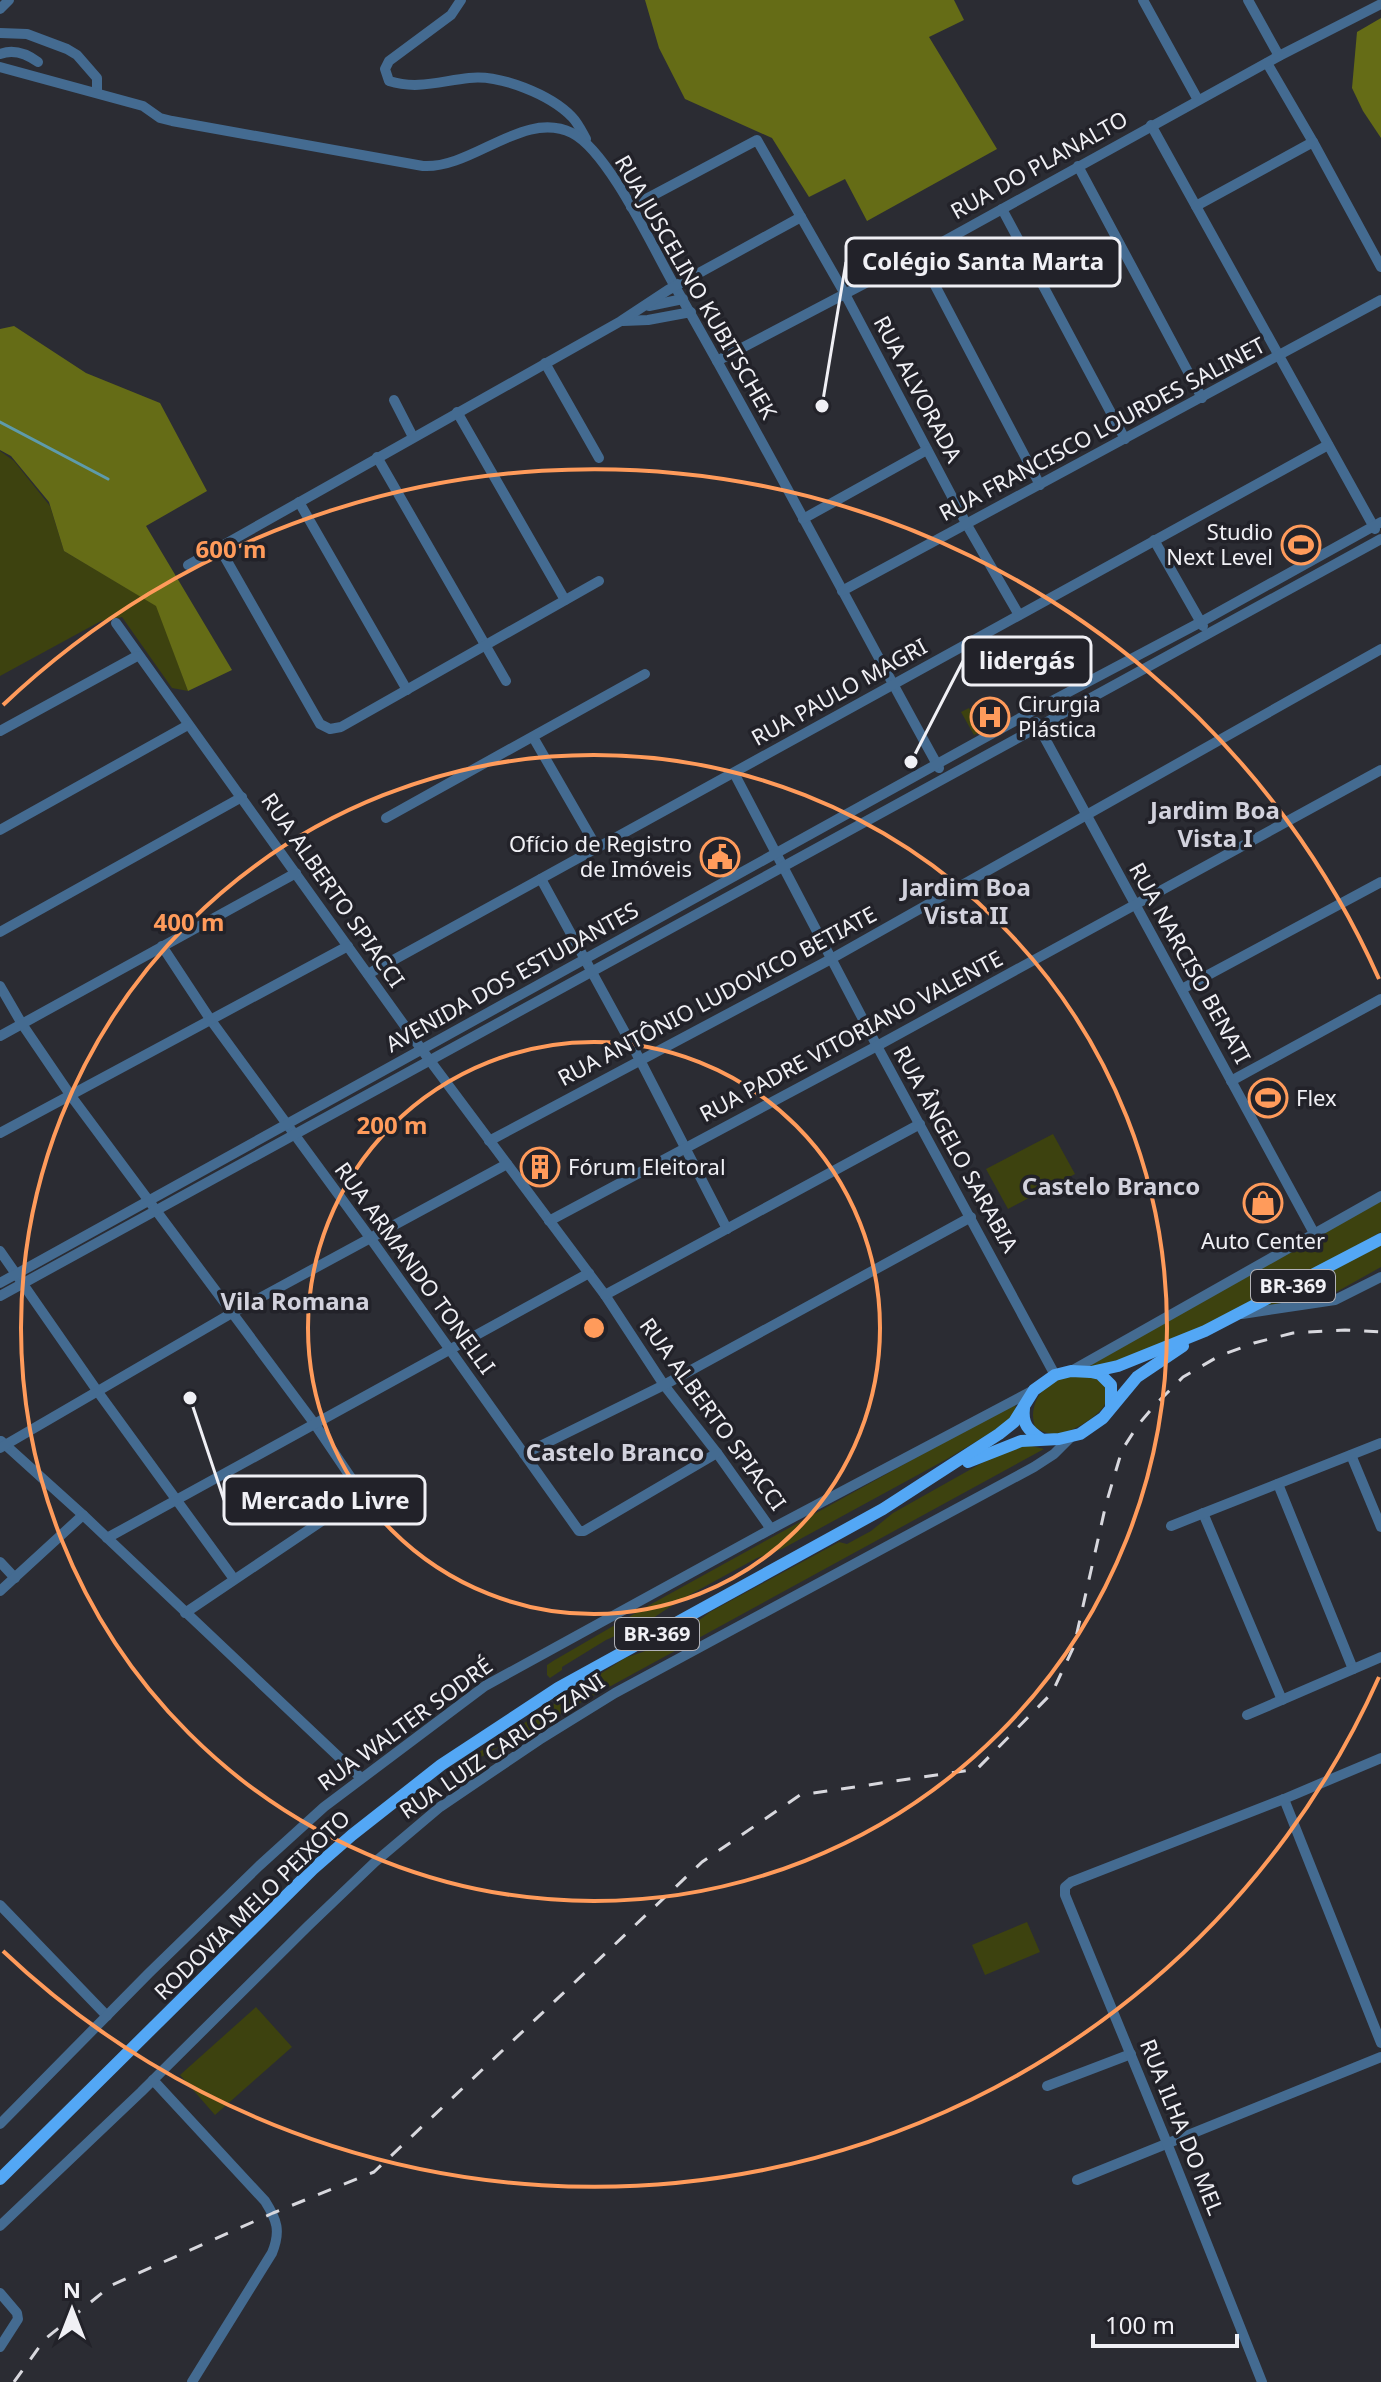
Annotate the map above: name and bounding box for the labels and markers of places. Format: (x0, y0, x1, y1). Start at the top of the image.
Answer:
callout: Colégio Santa Marta (846, 238, 1120, 286)
place label: Studio Next Level (1166, 516, 1273, 571)
sports icon: Studio Next Level (1280, 524, 1322, 566)
callout: lidergás (963, 637, 1091, 685)
place label: Cirurgia Plástica (1018, 688, 1101, 743)
hospital icon: Cirurgia Plástica (969, 696, 1011, 738)
place label: Ofício de Registro de Imóveis (509, 828, 692, 883)
public building icon: Ofício de Registro de Imóveis (699, 836, 741, 878)
sports icon: Flex (1247, 1077, 1289, 1119)
place label: Flex (1296, 1082, 1337, 1112)
building icon: Fórum Eleitoral (519, 1146, 561, 1188)
place label: Fórum Eleitoral (568, 1151, 726, 1181)
shop icon: Auto Center (1242, 1182, 1284, 1224)
place label: Auto Center (1201, 1225, 1325, 1255)
centre of rings (580, 1314, 608, 1342)
callout: Mercado Livre (224, 1476, 425, 1524)

